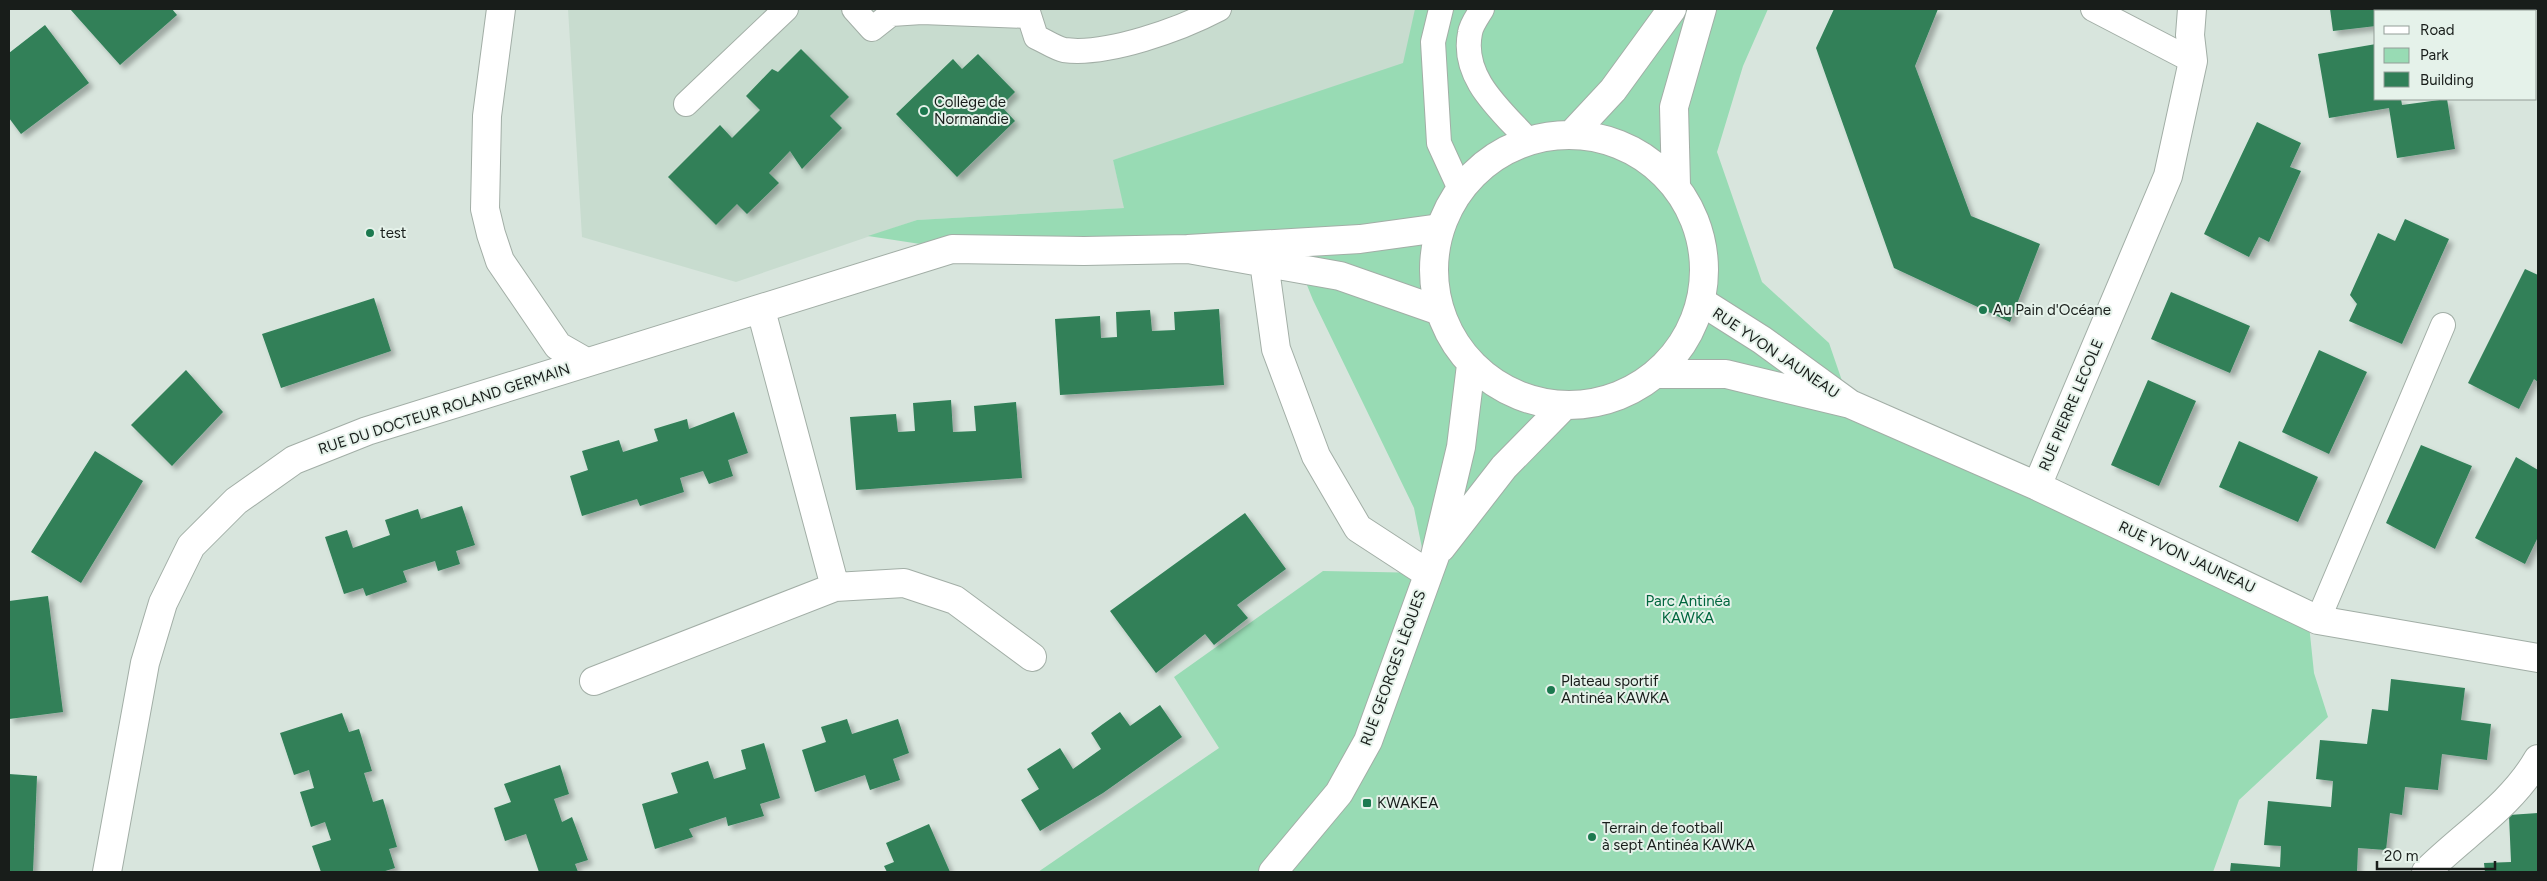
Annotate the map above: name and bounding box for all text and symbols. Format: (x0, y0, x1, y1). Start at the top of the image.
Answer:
legend (2374, 10, 2537, 100)
text: Road (2420, 21, 2455, 39)
text: Park (2420, 46, 2449, 64)
text: Building (2420, 71, 2474, 89)
place label: Collège de Normandie (934, 93, 1009, 128)
marker: Collège de Normandie (918, 105, 930, 117)
place label: test (380, 224, 407, 242)
marker: test (364, 227, 376, 239)
place label: Au Pain d'Océane (1993, 301, 2111, 319)
street label: RUE YVON JAUNEAU (1709, 304, 1843, 402)
marker: Au Pain d'Océane (1977, 304, 1989, 316)
street label: RUE PIERRE LECOLE (2035, 336, 2107, 474)
street label: RUE DU DOCTEUR ROLAND GERMAIN (316, 360, 572, 458)
street label: RUE YVON JAUNEAU (2116, 517, 2258, 597)
street label: RUE GEORGES LÈQUES (1356, 588, 1430, 748)
park label: Parc Antinéa KAWKA (1646, 592, 1730, 627)
place label: Plateau sportif Antinéa KAWKA (1561, 672, 1669, 707)
marker: Plateau sportif Antinéa KAWKA (1545, 684, 1557, 696)
place label: KWAKEA (1377, 794, 1438, 812)
marker: KWAKEA (1361, 797, 1373, 809)
place label: Terrain de football à sept Antinéa KAWKA (1602, 819, 1755, 854)
marker: Terrain de football à sept Antinéa KAWKA (1586, 831, 1598, 843)
scale bar (2377, 838, 2494, 870)
text: 20 m (2384, 847, 2418, 865)

